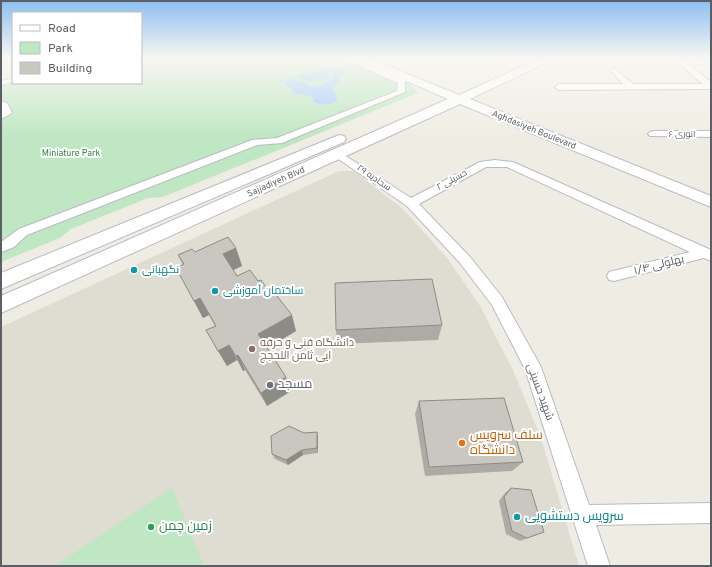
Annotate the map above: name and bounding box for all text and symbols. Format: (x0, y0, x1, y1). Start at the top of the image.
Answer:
legend (12, 12, 142, 84)
text: Road (48, 21, 76, 37)
text: Park (48, 41, 73, 57)
text: Building (48, 61, 92, 77)
street label: Aghdasiyeh Boulevard (490, 108, 578, 152)
street label: انوری ۶ (669, 129, 695, 140)
park label: Miniature Park (42, 148, 101, 159)
street label: سجادیه ۲۹ (355, 163, 393, 193)
street label: Sajjadiyeh Blvd (245, 164, 307, 200)
street label: حسینی ۲ (435, 167, 469, 193)
street label: بهلولی ۱/۴ (632, 252, 686, 278)
place label: نگهبانی (142, 263, 179, 277)
marker: نگهبانی (129, 265, 139, 275)
place label: ساختمان آموزشی (223, 284, 303, 298)
marker: ساختمان آموزشی (210, 286, 220, 296)
place label: دانشگاه فنی و حرفه ایی ثامن اللحجج (260, 336, 354, 363)
marker: دانشگاه فنی و حرفه ایی ثامن اللحجج (247, 344, 257, 354)
street label: شهید حسینی (523, 361, 557, 423)
place label: مسجد (278, 377, 312, 393)
marker: مسجد (265, 380, 275, 390)
place label: سلف سرویس دانشگاه (470, 428, 543, 459)
marker: سلف سرویس دانشگاه (457, 438, 467, 448)
place label: سرویس دستشویی (525, 509, 624, 525)
marker: سرویس دستشویی (512, 512, 522, 522)
place label: زمین چمن (159, 519, 212, 535)
marker: زمین چمن (146, 522, 156, 532)

